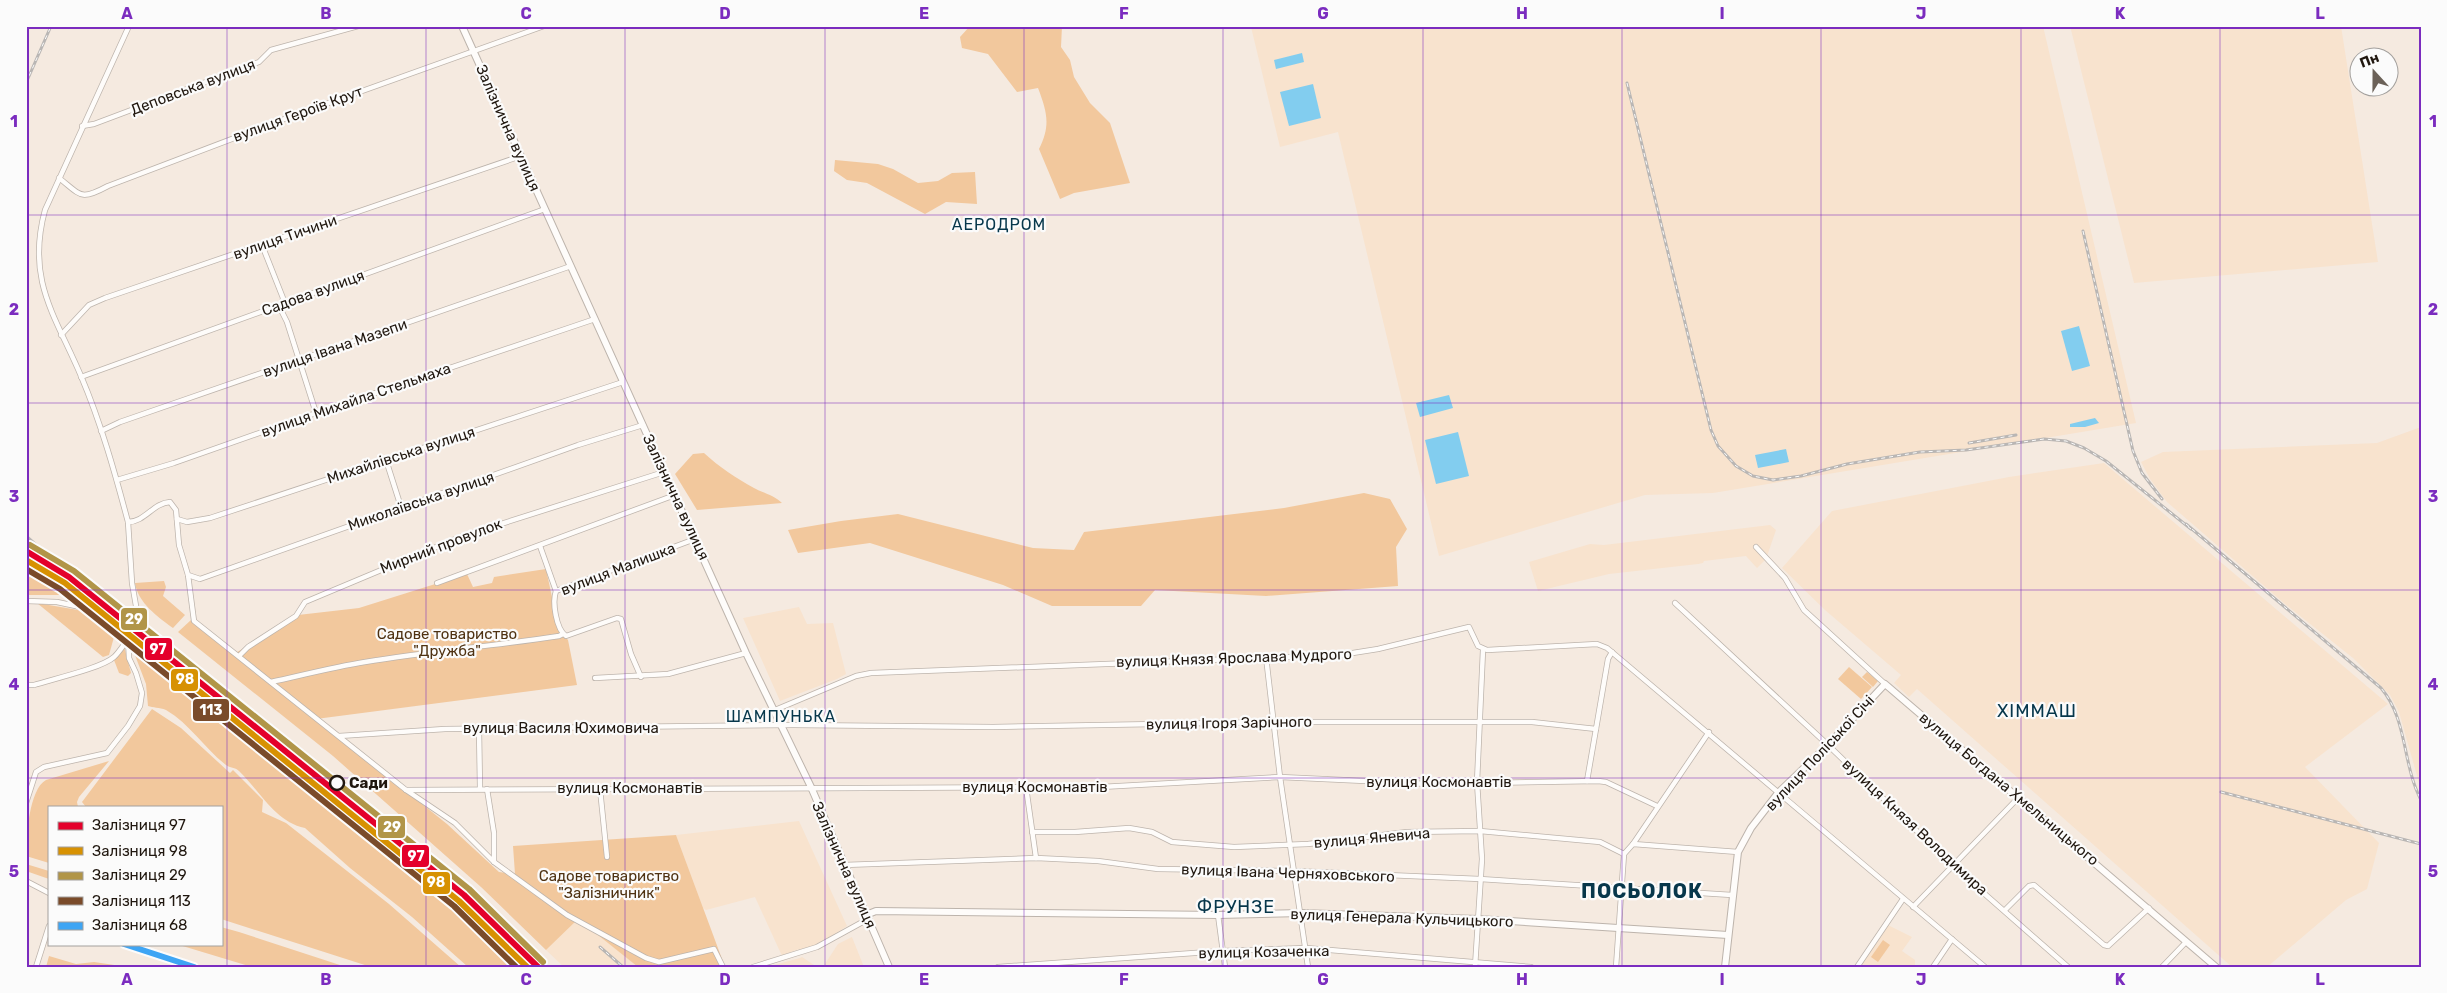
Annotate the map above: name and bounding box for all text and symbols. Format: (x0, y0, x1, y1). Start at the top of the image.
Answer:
text: A (121, 4, 133, 23)
text: B (320, 4, 332, 23)
text: C (520, 4, 532, 23)
text: D (719, 4, 731, 23)
text: E (919, 4, 929, 23)
text: F (1119, 4, 1129, 23)
text: G (1317, 4, 1329, 23)
text: H (1516, 4, 1528, 23)
text: I (1719, 4, 1725, 23)
text: J (1916, 4, 1926, 23)
text: K (2115, 4, 2126, 23)
text: L (2315, 4, 2325, 23)
north arrow (2350, 48, 2400, 98)
text: Пн (2357, 49, 2382, 72)
street label: Деповська вулиця (128, 55, 258, 119)
street label: Залізнична вулиця (472, 62, 544, 194)
street label: вулиця Героїв Крут (231, 82, 366, 146)
text: 1 (10, 112, 18, 131)
text: 1 (2429, 112, 2437, 131)
street label: вулиця Тичини (231, 211, 339, 263)
district label: АЕРОДРОМ (952, 215, 1046, 234)
street label: Садова вулиця (259, 266, 367, 320)
text: 2 (9, 300, 19, 319)
text: 2 (2428, 300, 2438, 319)
street label: вулиця Івана Мазепи (261, 315, 409, 381)
street label: вулиця Михайла Стельмаха (259, 359, 453, 441)
street label: Михайлівська вулиця (325, 423, 477, 487)
street label: Залізнична вулиця (639, 431, 713, 563)
street label: Миколаївська вулиця (346, 468, 496, 534)
text: 3 (9, 487, 19, 506)
text: 3 (2428, 487, 2438, 506)
street label: Мирний провулок (378, 514, 504, 578)
street label: вулиця Малишка (558, 539, 678, 599)
line badge: 29 (120, 607, 148, 631)
text: 29 (125, 611, 143, 628)
park label: Садове товариство "Дружба" (377, 625, 517, 660)
line badge: 97 (144, 637, 173, 661)
text: 97 (150, 641, 167, 658)
street label: вулиця Князя Ярослава Мудрого (1116, 645, 1352, 671)
line badge: 98 (170, 668, 199, 692)
text: 98 (176, 671, 194, 688)
text: 4 (9, 675, 20, 694)
text: 4 (2428, 675, 2439, 694)
street label: вулиця Поліської Січі (1762, 691, 1878, 815)
line badge: 113 (192, 698, 230, 722)
district label: ХІММАШ (1997, 700, 2077, 722)
text: 113 (199, 702, 223, 719)
district label: ШАМПУНЬКА (726, 707, 836, 726)
street label: вулиця Богдана Хмельницького (1916, 709, 2102, 869)
street label: вулиця Ігоря Зарічного (1146, 713, 1312, 733)
street label: вулиця Василя Юхимовича (463, 719, 659, 737)
street label: вулиця Князя Володимира (1839, 755, 1991, 899)
street label: вулиця Космонавтів (1366, 773, 1512, 791)
place label: Сади (349, 774, 388, 792)
marker: Сади (329, 775, 345, 791)
street label: вулиця Космонавтів (962, 778, 1108, 796)
street label: вулиця Космонавтів (557, 779, 703, 797)
street label: Залізнична вулиця (808, 799, 880, 931)
legend (48, 806, 222, 946)
line badge: 29 (377, 815, 406, 839)
text: Залізниця 97 (92, 816, 186, 834)
text: 29 (383, 819, 401, 836)
street label: вулиця Яневича (1313, 824, 1431, 852)
text: Залізниця 98 (92, 842, 187, 860)
line badge: 97 (401, 844, 430, 868)
text: 97 (408, 848, 425, 865)
street label: вулиця Івана Черняховського (1181, 860, 1395, 886)
text: 5 (9, 862, 19, 881)
text: 5 (2428, 862, 2438, 881)
text: Залізниця 29 (92, 866, 187, 884)
park label: Садове товариство "Залізничник" (539, 867, 679, 902)
line badge: 98 (422, 871, 451, 895)
text: 98 (427, 874, 445, 891)
district label: ПОСЬОЛОК (1581, 879, 1703, 903)
text: Залізниця 113 (92, 892, 191, 910)
district label: ФРУНЗЕ (1197, 896, 1275, 918)
street label: вулиця Генерала Кульчицького (1290, 905, 1514, 931)
text: Залізниця 68 (92, 916, 188, 934)
street label: вулиця Козаченка (1198, 942, 1330, 962)
text: A (121, 970, 133, 989)
text: B (320, 970, 332, 989)
text: C (520, 970, 532, 989)
text: D (719, 970, 731, 989)
text: E (919, 970, 929, 989)
text: F (1119, 970, 1129, 989)
text: G (1317, 970, 1329, 989)
text: H (1516, 970, 1528, 989)
text: I (1719, 970, 1725, 989)
text: J (1916, 970, 1926, 989)
text: K (2115, 970, 2126, 989)
text: L (2315, 970, 2325, 989)

